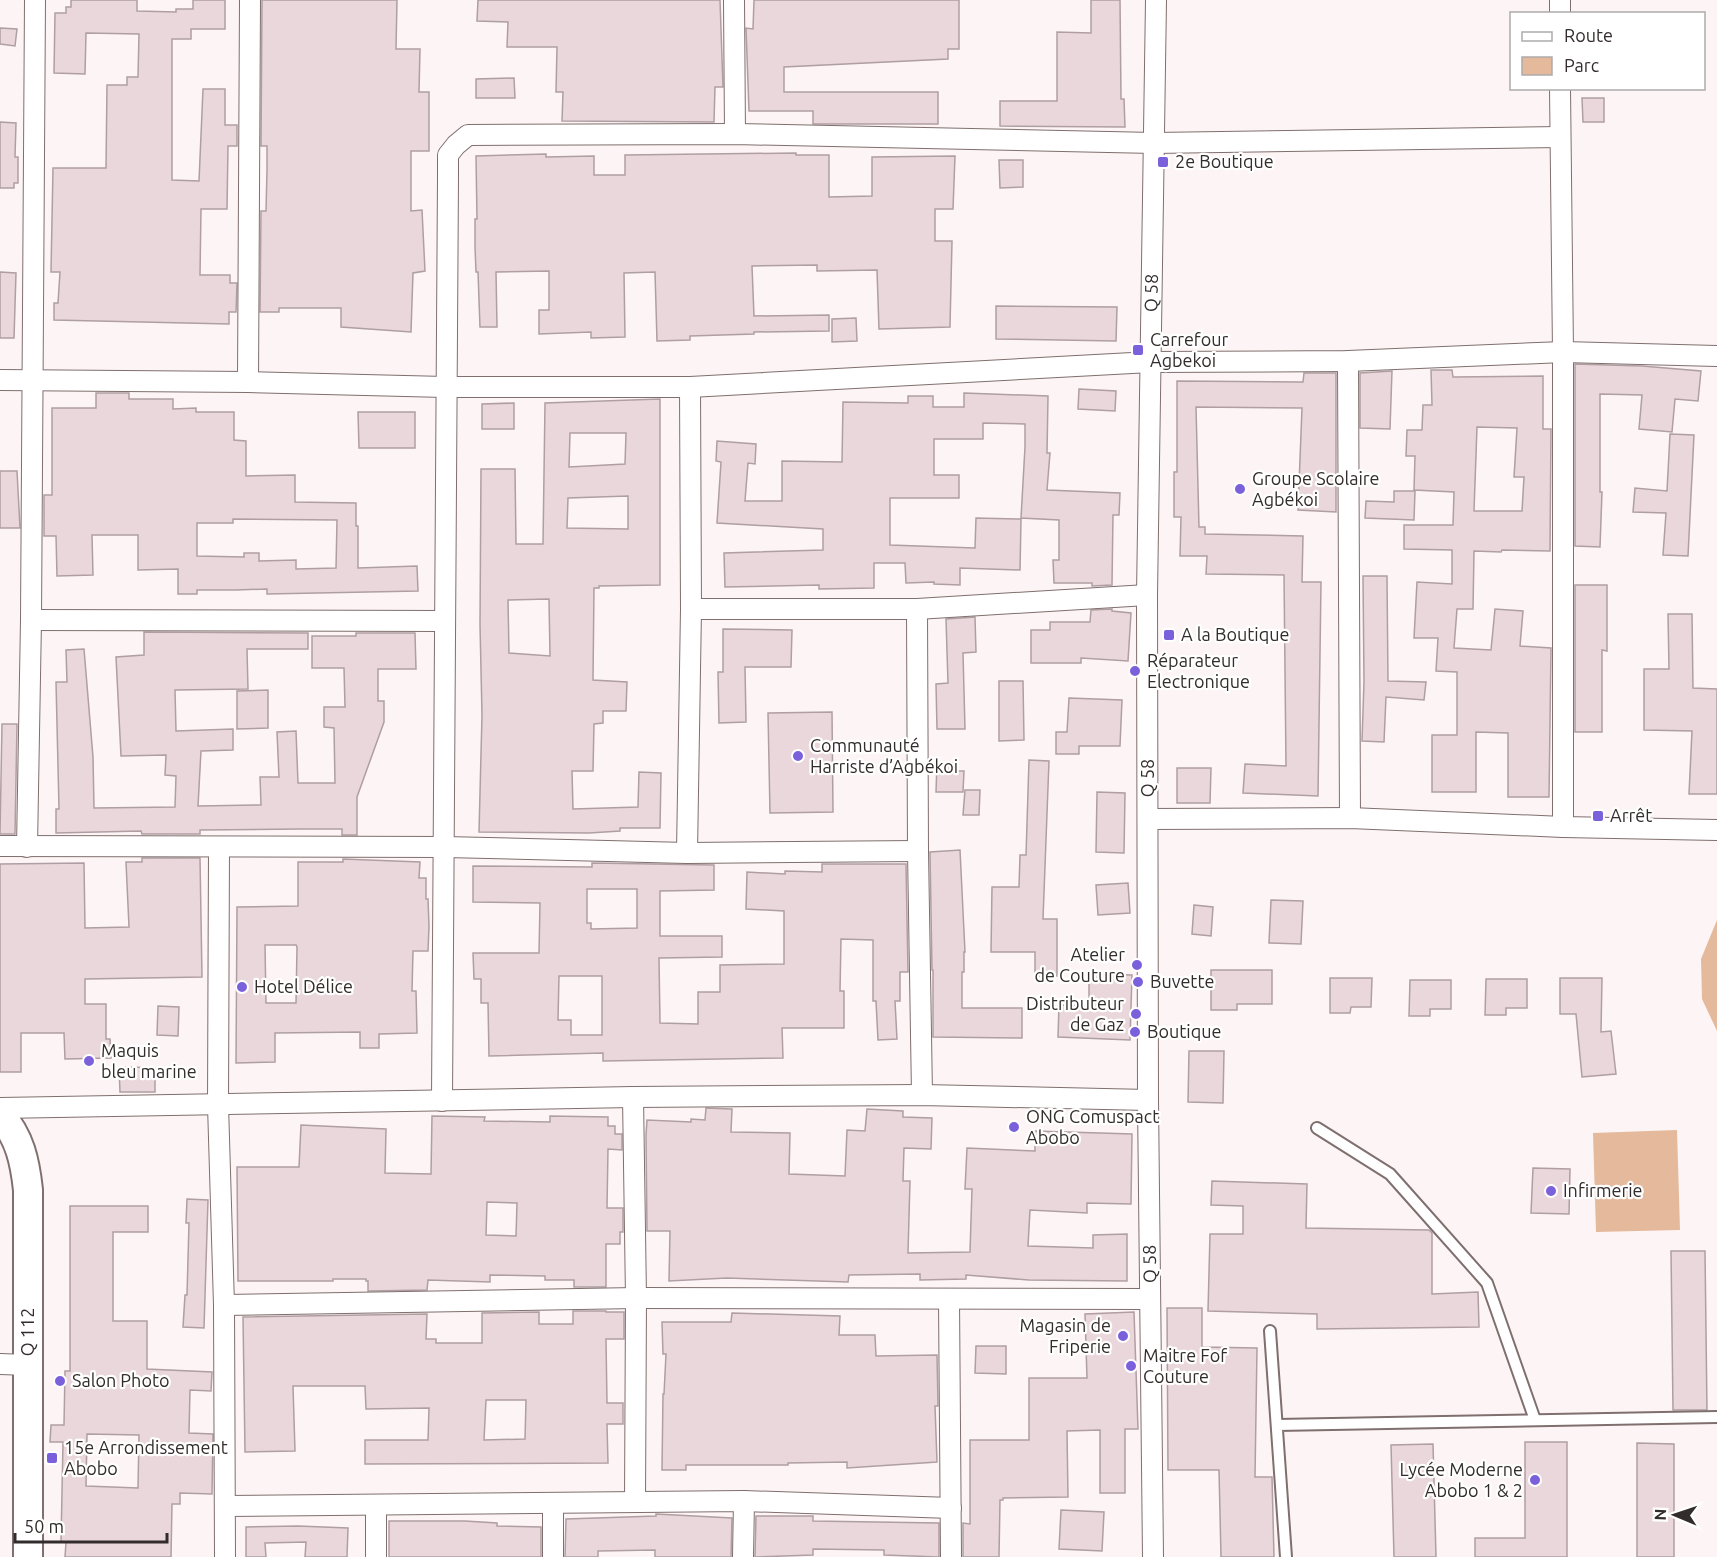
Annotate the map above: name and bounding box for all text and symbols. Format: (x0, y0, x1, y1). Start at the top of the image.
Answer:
legend (1510, 12, 1705, 90)
text: Route (1564, 25, 1613, 45)
text: Parc (1564, 55, 1599, 75)
place label: 2e Boutique (1175, 151, 1274, 171)
marker: 2e Boutique (1156, 155, 1170, 169)
street label: Q 58 (1140, 274, 1161, 312)
place label: Carrefour Agbekoi (1150, 329, 1229, 370)
marker: Carrefour Agbekoi (1131, 343, 1145, 357)
place label: Groupe Scolaire Agbékoi (1252, 468, 1380, 509)
marker: Groupe Scolaire Agbékoi (1233, 482, 1247, 496)
place label: A la Boutique (1181, 624, 1289, 644)
marker: A la Boutique (1162, 628, 1176, 642)
place label: Réparateur Electronique (1147, 650, 1250, 691)
marker: Réparateur Electronique (1128, 664, 1142, 678)
place label: Communauté Harriste d’Agbékoi (810, 735, 958, 776)
marker: Communauté Harriste d’Agbékoi (791, 749, 805, 763)
street label: Q 58 (1137, 759, 1158, 797)
place label: Arrêt (1610, 805, 1652, 825)
marker: Arrêt (1591, 809, 1605, 823)
place label: Atelier de Couture (1034, 944, 1125, 985)
marker: Atelier de Couture (1130, 958, 1144, 972)
place label: Buvette (1150, 971, 1214, 991)
marker: Buvette (1131, 975, 1145, 989)
place label: Hotel Délice (254, 976, 353, 996)
marker: Hotel Délice (235, 980, 249, 994)
place label: Distributeur de Gaz (1026, 993, 1124, 1034)
marker: Distributeur de Gaz (1129, 1007, 1143, 1021)
place label: Boutique (1147, 1021, 1221, 1041)
marker: Boutique (1128, 1025, 1142, 1039)
place label: Maquis bleu marine (101, 1040, 197, 1081)
marker: Maquis bleu marine (82, 1054, 96, 1068)
place label: ONG Comuspact Abobo (1026, 1106, 1159, 1147)
marker: ONG Comuspact Abobo (1007, 1120, 1021, 1134)
place label: Infirmerie (1563, 1180, 1643, 1200)
marker: Infirmerie (1544, 1184, 1558, 1198)
street label: Q 58 (1139, 1245, 1160, 1283)
street label: Q 112 (17, 1308, 38, 1356)
place label: Magasin de Friperie (1019, 1315, 1111, 1356)
marker: Magasin de Friperie (1116, 1329, 1130, 1343)
place label: Maitre Fof Couture (1143, 1345, 1227, 1386)
marker: Maitre Fof Couture (1124, 1359, 1138, 1373)
place label: Salon Photo (72, 1370, 170, 1390)
marker: Salon Photo (53, 1374, 67, 1388)
place label: 15e Arrondissement Abobo (64, 1437, 228, 1478)
marker: 15e Arrondissement Abobo (45, 1451, 59, 1465)
place label: Lycée Moderne Abobo 1 & 2 (1399, 1459, 1523, 1500)
marker: Lycée Moderne Abobo 1 & 2 (1528, 1473, 1542, 1487)
north arrow (1645, 1485, 1705, 1545)
scale bar (15, 1506, 166, 1544)
text: N (1651, 1508, 1669, 1521)
text: 50 m (24, 1516, 64, 1536)

